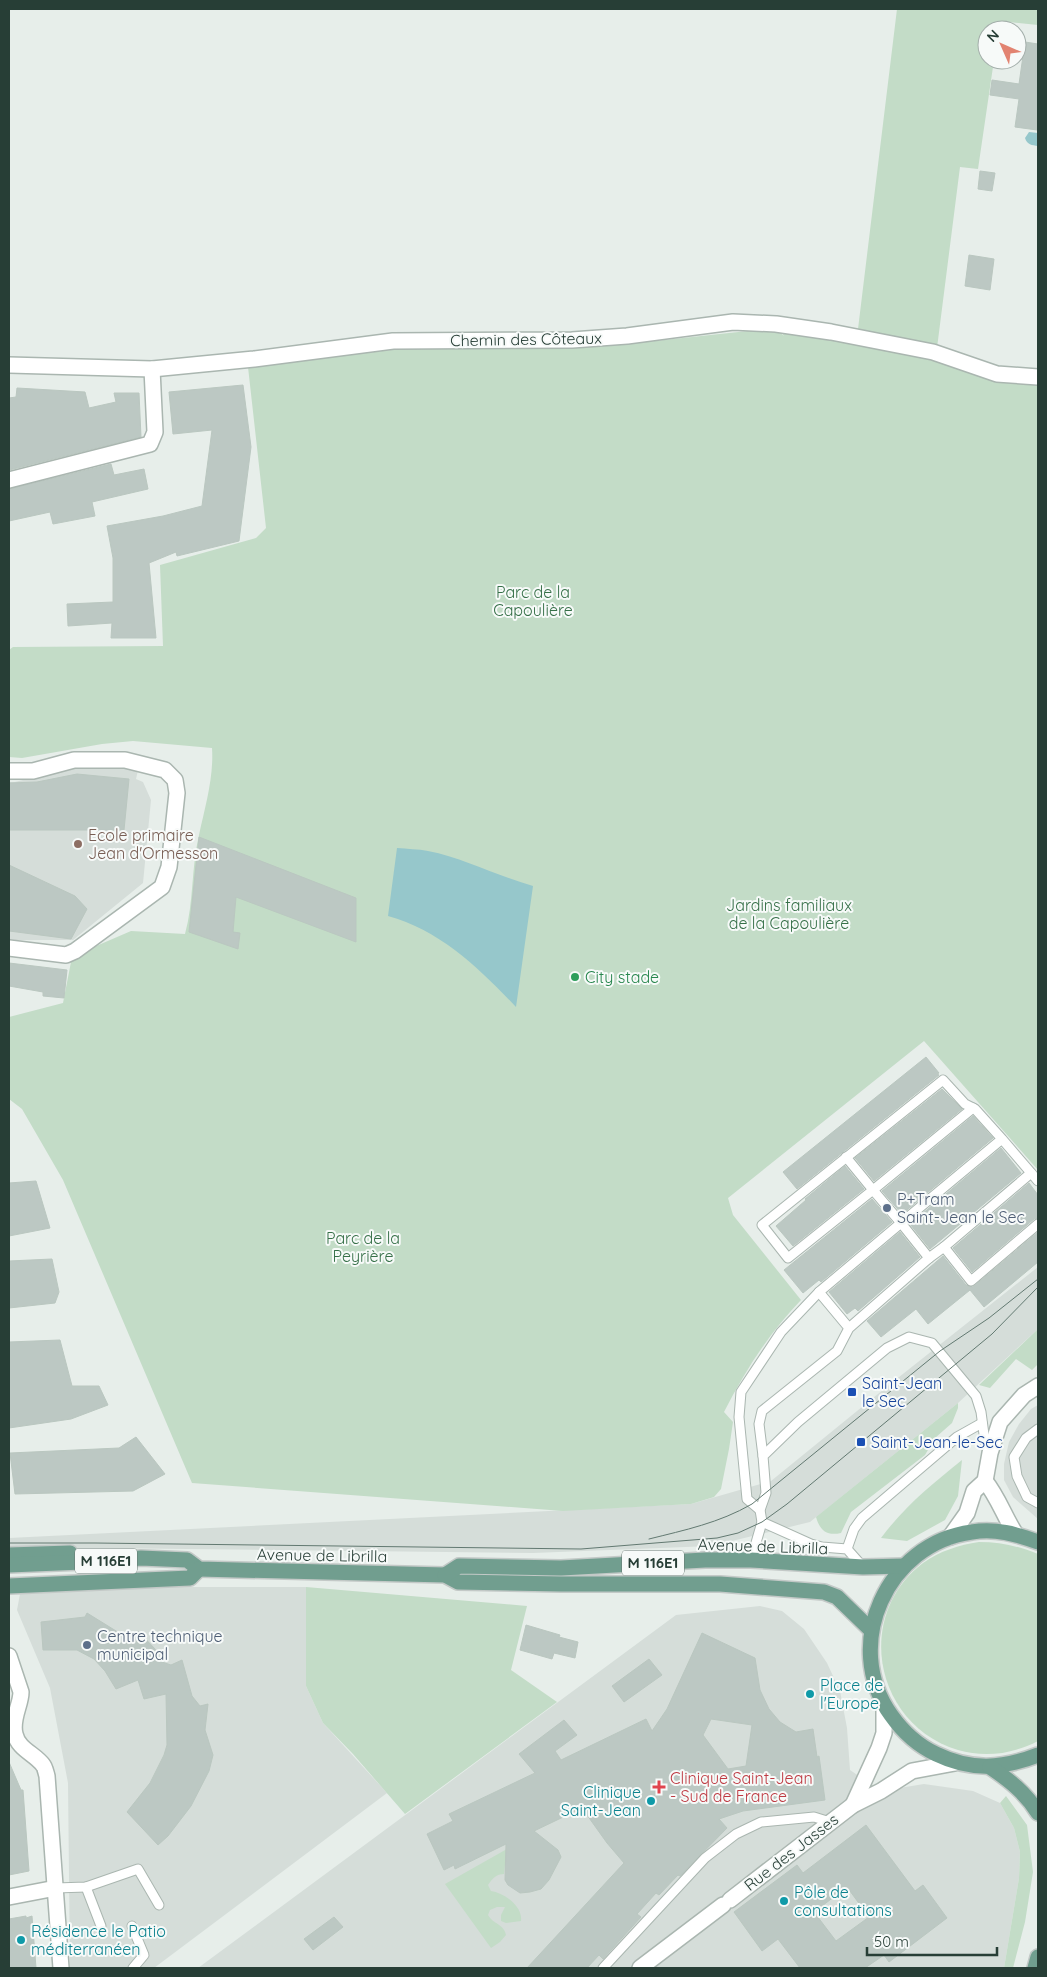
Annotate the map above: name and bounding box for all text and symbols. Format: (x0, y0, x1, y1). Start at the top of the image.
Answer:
north arrow (977, 20, 1027, 70)
text: N (983, 26, 1003, 46)
street label: Chemin des Côteaux (450, 328, 602, 350)
park label: Parc de la Capoulière (493, 582, 573, 620)
place label: Ecole primaire Jean d'Ormesson (88, 825, 218, 863)
marker: Ecole primaire Jean d'Ormesson (72, 838, 84, 850)
park label: Jardins familiaux de la Capoulière (726, 895, 852, 933)
place label: City stade (585, 967, 659, 987)
marker: City stade (569, 971, 581, 983)
place label: P+Tram Saint-Jean le Sec (897, 1189, 1025, 1227)
marker: P+Tram Saint-Jean le Sec (881, 1202, 893, 1214)
park label: Parc de la Peyrière (326, 1228, 400, 1266)
place label: Saint-Jean le Sec (862, 1373, 942, 1411)
marker: Saint-Jean le Sec (846, 1386, 858, 1398)
place label: Saint-Jean-le-Sec (871, 1432, 1003, 1452)
marker: Saint-Jean-le-Sec (855, 1436, 867, 1448)
street label: Avenue de Librilla (697, 1534, 829, 1558)
street label: Avenue de Librilla (257, 1544, 387, 1566)
road number: M 116E1 (75, 1548, 137, 1574)
road number: M 116E1 (622, 1550, 684, 1576)
place label: Centre technique municipal (97, 1626, 223, 1664)
marker: Centre technique municipal (81, 1639, 93, 1651)
place label: Place de l'Europe (820, 1675, 883, 1713)
marker: Place de l'Europe (804, 1688, 816, 1700)
place label: Clinique Saint-Jean - Sud de France (670, 1768, 813, 1806)
marker: Clinique Saint-Jean - Sud de France (652, 1780, 666, 1794)
place label: Clinique Saint-Jean (561, 1782, 641, 1820)
marker: Clinique Saint-Jean (645, 1795, 657, 1807)
street label: Rue des Jasses (740, 1809, 842, 1895)
place label: Pôle de consultations (794, 1882, 892, 1920)
marker: Pôle de consultations (778, 1895, 790, 1907)
place label: Résidence le Patio méditerranéen (31, 1921, 166, 1959)
scale bar (867, 1924, 997, 1956)
text: 50 m (874, 1932, 909, 1951)
marker: Résidence le Patio méditerranéen (15, 1934, 27, 1946)

